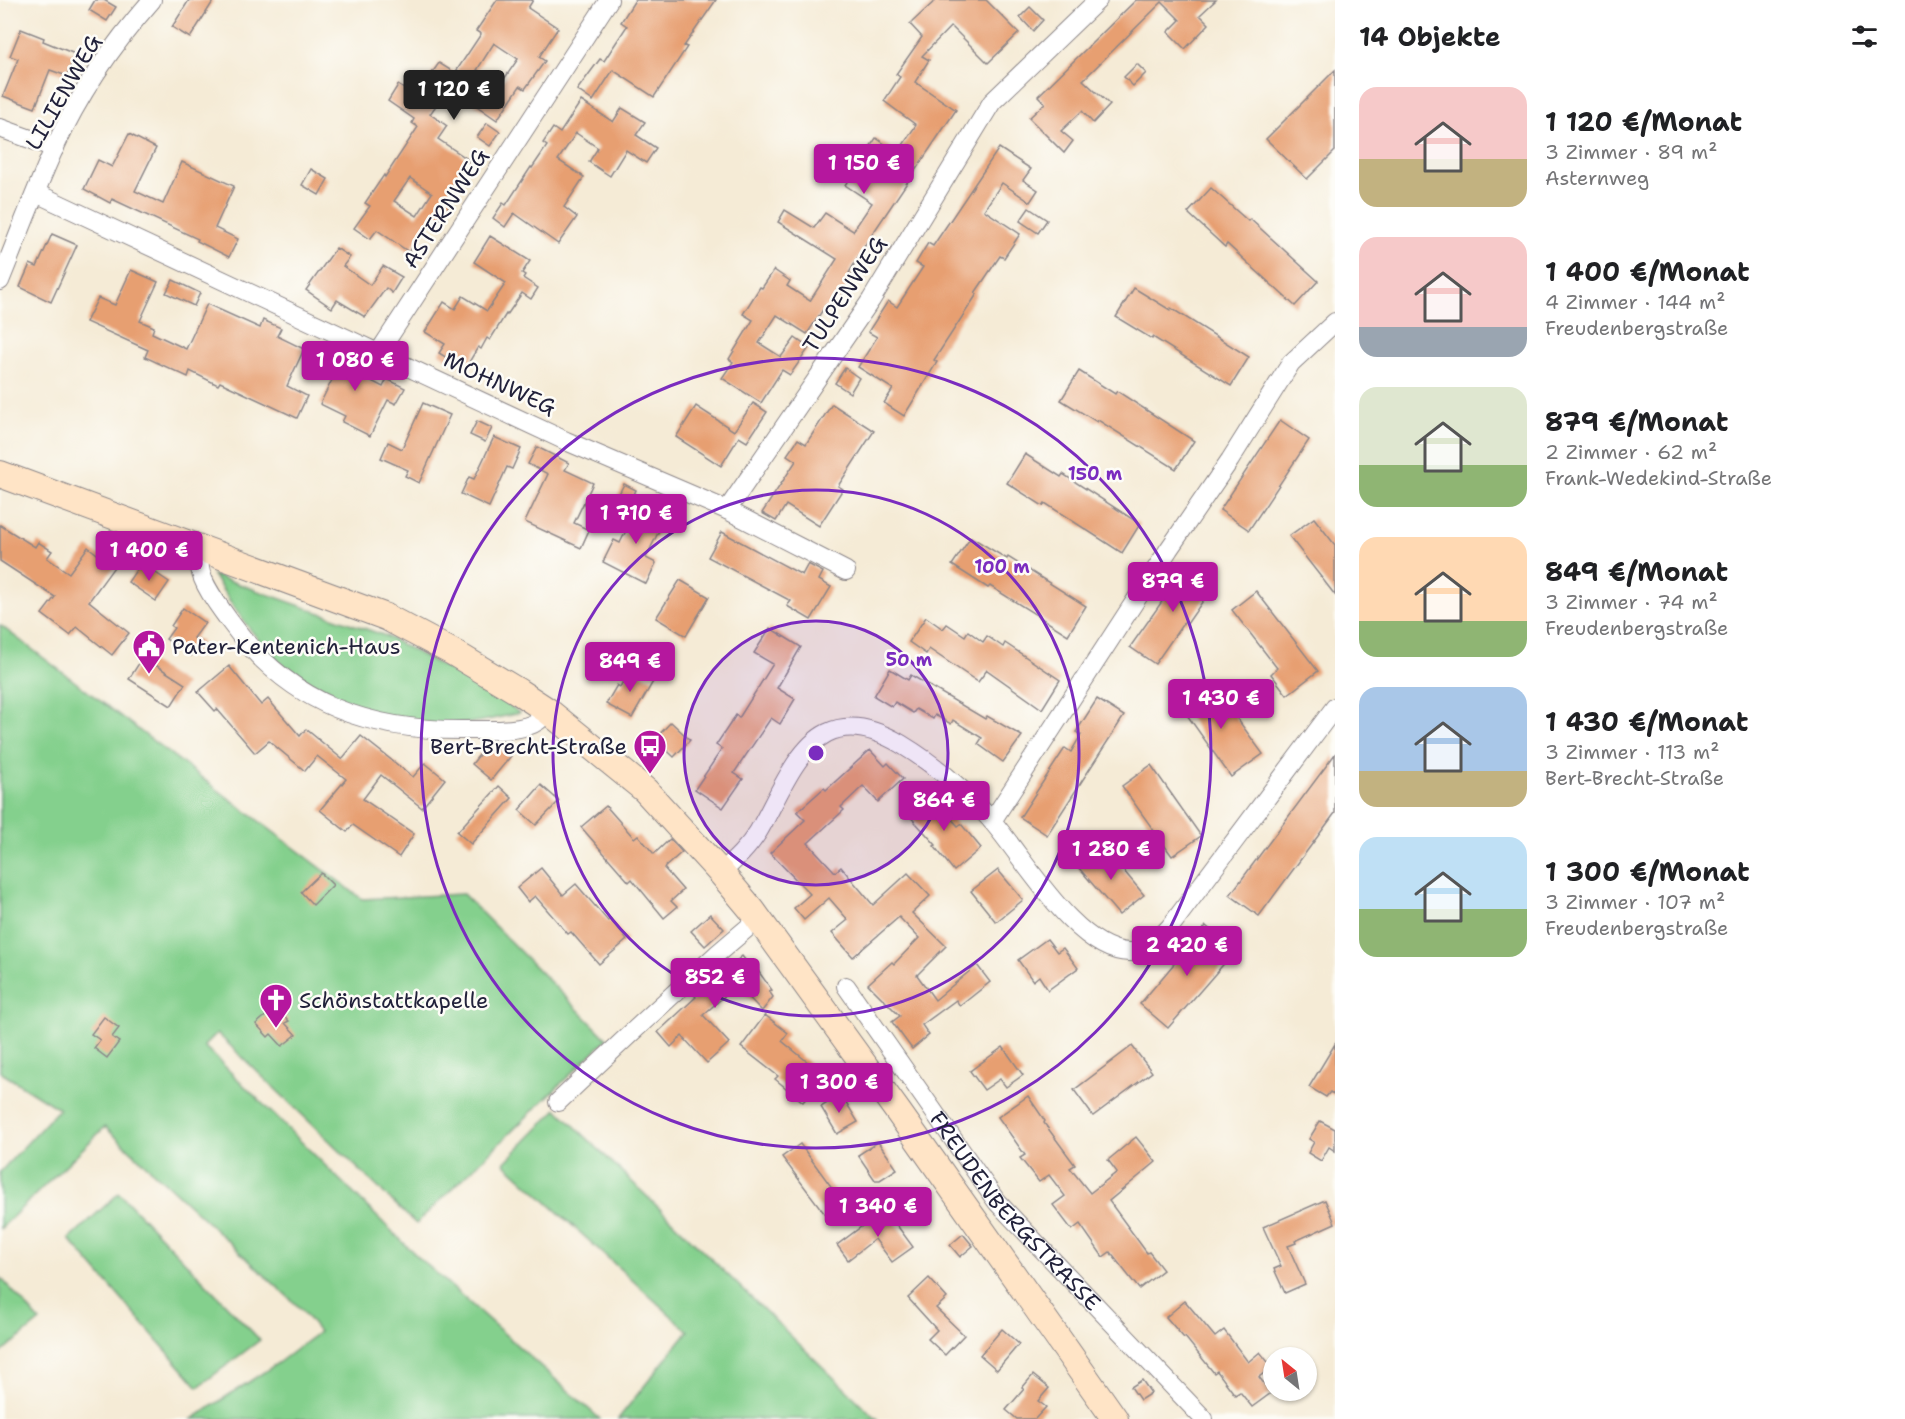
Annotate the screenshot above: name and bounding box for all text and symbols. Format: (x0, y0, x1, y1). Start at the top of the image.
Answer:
text: 14 Objekte (1359, 19, 1501, 54)
icon: filters (1848, 20, 1881, 53)
street label: LILIENWEG (19, 29, 108, 155)
pin: 1 120 € (399, 70, 509, 121)
text: 1 120 € (418, 76, 490, 102)
text: 1 120 €/Monat (1545, 104, 1742, 139)
icon: home (1407, 111, 1479, 183)
text: 3 Zimmer · 89 m² (1545, 139, 1717, 165)
street label: ASTERNWEG (396, 143, 495, 274)
pin: 1 150 € (809, 144, 919, 195)
text: 1 150 € (828, 150, 900, 176)
text: Asternweg (1545, 165, 1649, 191)
street label: TULPENWEG (796, 230, 893, 358)
text: 1 400 €/Monat (1545, 254, 1750, 289)
icon: home (1407, 261, 1479, 333)
text: 4 Zimmer · 144 m² (1545, 289, 1725, 315)
text: Freudenbergstraße (1545, 315, 1728, 341)
pin: 1 080 € (300, 341, 410, 392)
street label: MOHNWEG (439, 345, 561, 422)
text: 1 080 € (316, 347, 394, 373)
text: 879 €/Monat (1545, 404, 1728, 439)
icon: home (1407, 411, 1479, 483)
text: 2 Zimmer · 62 m² (1545, 439, 1717, 465)
text: 150 m (1068, 462, 1123, 486)
text: Frank-Wedekind-Straße (1545, 465, 1772, 491)
pin: 1 710 € (581, 494, 691, 545)
text: 1 710 € (600, 500, 672, 526)
pin: 1 400 € (94, 531, 204, 582)
text: 1 400 € (110, 537, 188, 563)
text: 849 €/Monat (1545, 554, 1728, 589)
text: 100 m (974, 555, 1030, 579)
icon: home (1407, 561, 1479, 633)
pin: 879 € (1131, 562, 1215, 613)
text: 879 € (1142, 568, 1204, 594)
text: 3 Zimmer · 74 m² (1545, 589, 1718, 615)
text: Freudenbergstraße (1545, 615, 1728, 641)
public building icon: Pater-Kentenich-Haus (131, 628, 167, 675)
place label: Pater-Kentenich-Haus (172, 632, 401, 661)
pin: 849 € (588, 642, 672, 693)
text: 849 € (599, 648, 661, 674)
text: 50 m (886, 648, 933, 672)
pin: 1 430 € (1166, 679, 1276, 730)
text: 1 430 € (1182, 685, 1260, 711)
text: 1 430 €/Monat (1545, 704, 1748, 739)
icon: home (1407, 711, 1479, 783)
bus stop icon: Bert-Brecht-Straße (632, 728, 668, 775)
place label: Bert-Brecht-Straße (430, 732, 627, 761)
text: 3 Zimmer · 113 m² (1545, 739, 1720, 765)
centre of rings (806, 743, 826, 763)
text: Bert-Brecht-Straße (1545, 765, 1724, 791)
pin: 864 € (902, 781, 986, 832)
text: 864 € (913, 787, 975, 813)
pin: 1 280 € (1056, 830, 1166, 881)
text: 1 280 € (1072, 836, 1150, 862)
text: 1 300 €/Monat (1545, 854, 1750, 889)
icon: home (1407, 861, 1479, 933)
text: 3 Zimmer · 107 m² (1545, 889, 1725, 915)
text: Freudenbergstraße (1545, 915, 1728, 941)
pin: 2 420 € (1132, 926, 1242, 977)
text: 2 420 € (1146, 932, 1228, 958)
pin: 852 € (673, 958, 757, 1009)
text: 852 € (685, 964, 745, 990)
church icon: Schönstattkapelle (258, 982, 294, 1029)
place label: Schönstattkapelle (299, 986, 489, 1015)
pin: 1 300 € (784, 1063, 894, 1114)
text: 1 300 € (800, 1069, 878, 1095)
street label: FREUDENBERGSTRASSE (923, 1106, 1107, 1317)
pin: 1 340 € (823, 1187, 933, 1238)
text: 1 340 € (839, 1193, 917, 1219)
north arrow (1263, 1347, 1317, 1401)
map controls (1263, 1347, 1317, 1401)

